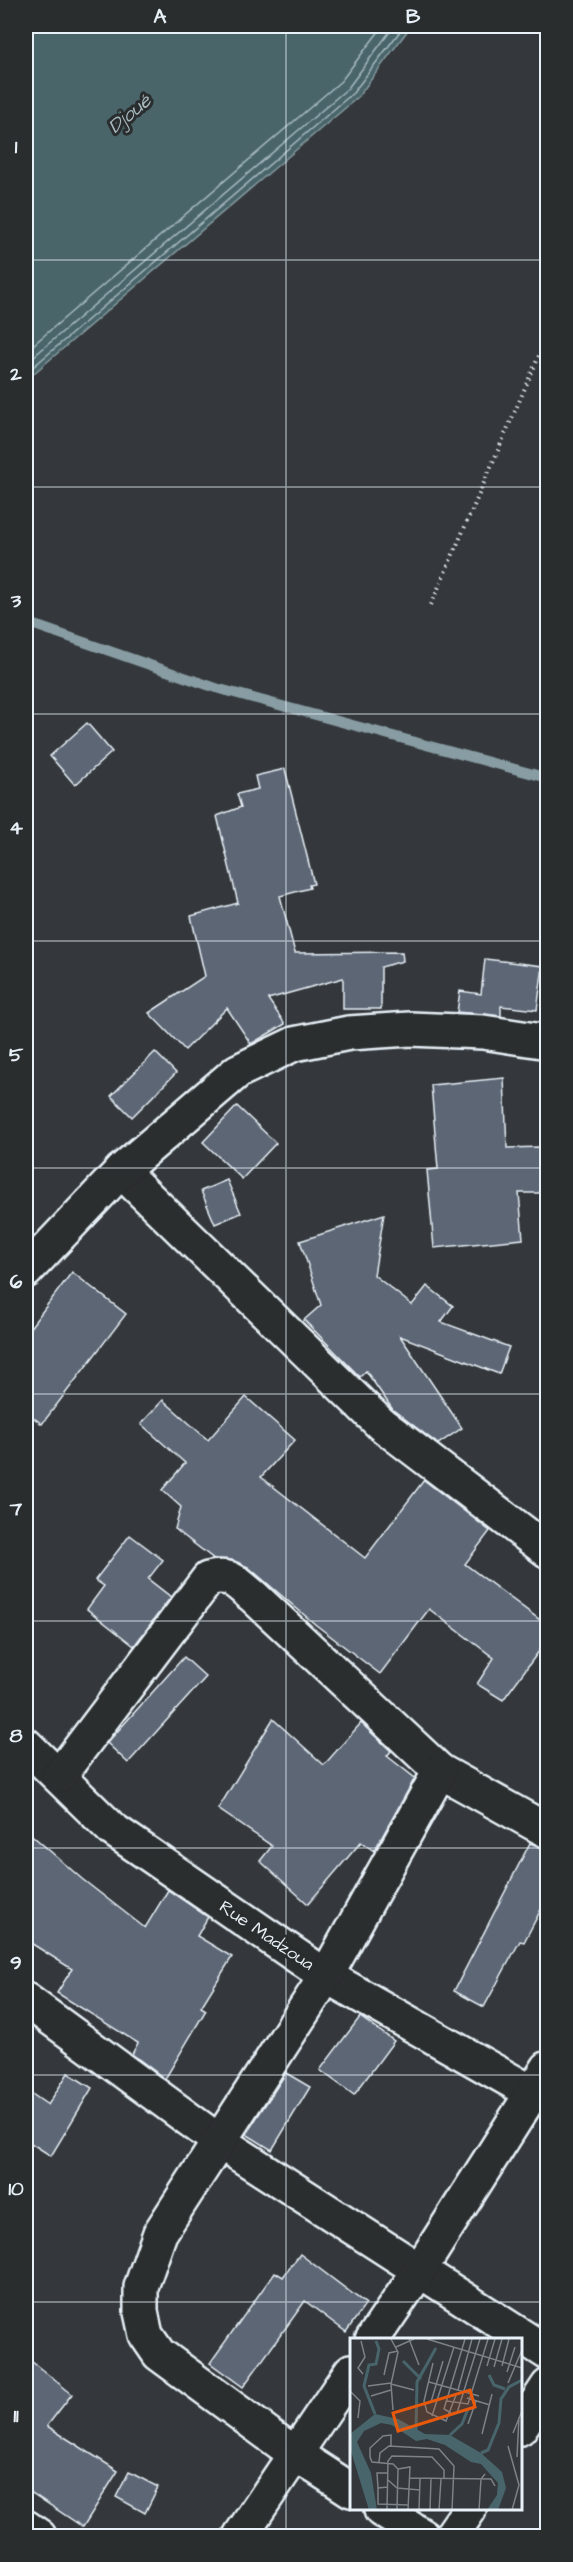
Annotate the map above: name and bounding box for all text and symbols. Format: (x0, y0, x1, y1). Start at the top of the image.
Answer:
text: A (154, 3, 167, 31)
text: B (406, 3, 421, 31)
water label: Djoué (102, 87, 158, 140)
text: 1 (15, 133, 18, 161)
text: 2 (9, 360, 22, 388)
text: 3 (10, 587, 22, 615)
text: 4 (9, 814, 23, 842)
text: 5 (9, 1041, 24, 1069)
text: 6 (10, 1268, 23, 1296)
text: 7 (9, 1495, 23, 1523)
text: 8 (10, 1722, 23, 1750)
street label: Rue Madzoua (214, 1894, 319, 1976)
text: 9 (10, 1949, 22, 1977)
text: 10 (8, 2175, 24, 2203)
inset map (350, 2338, 522, 2511)
text: 11 (13, 2402, 19, 2430)

